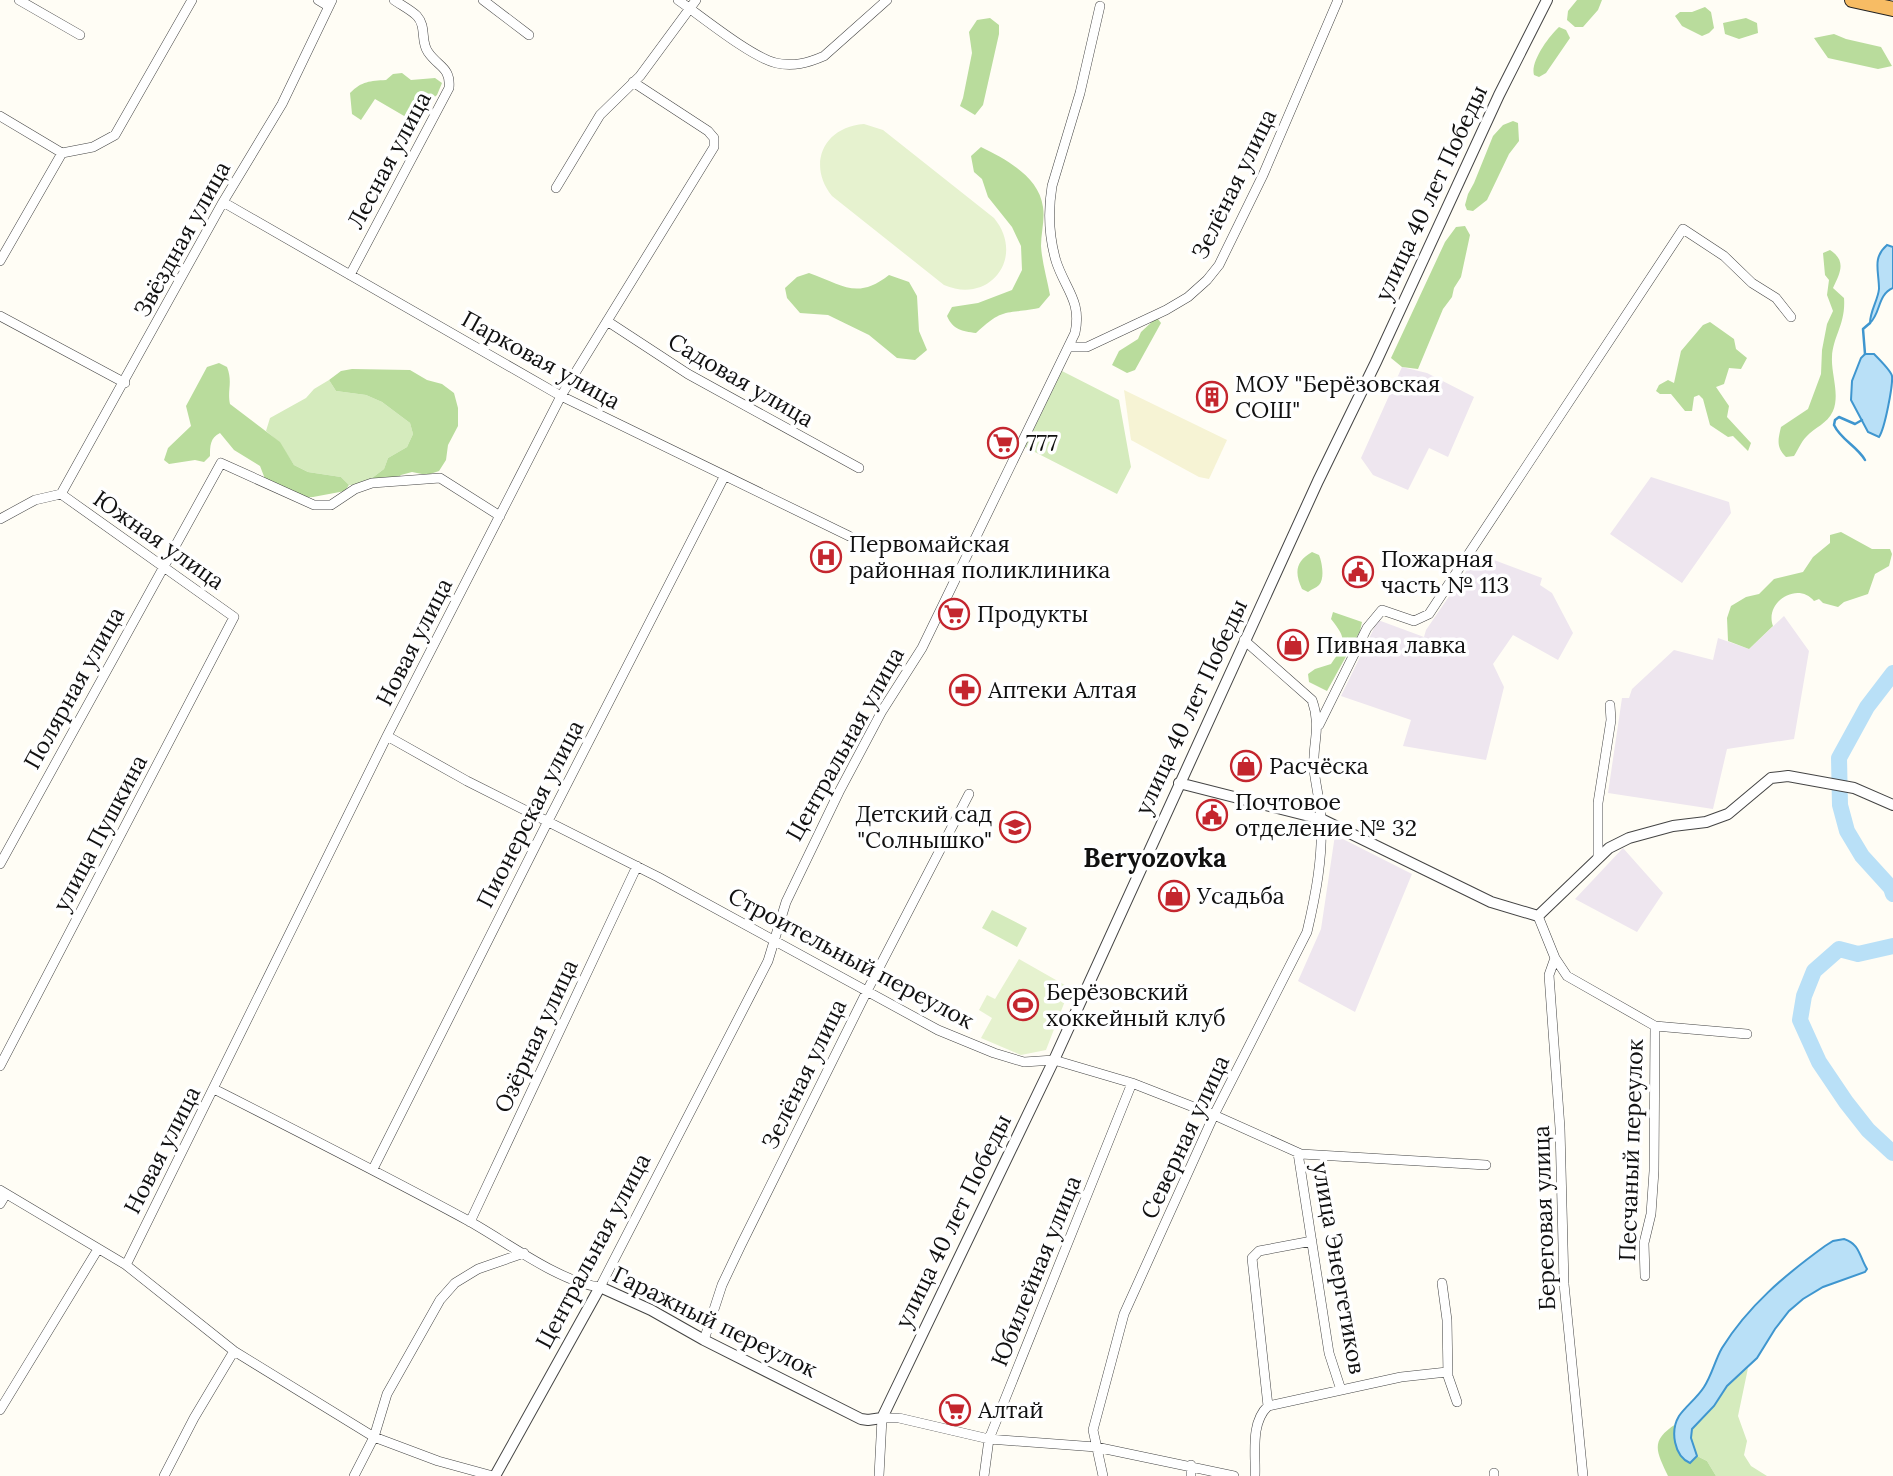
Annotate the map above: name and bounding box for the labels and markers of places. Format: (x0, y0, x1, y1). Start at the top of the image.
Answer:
place label: МОУ "Берёзовская СОШ" (1235, 369, 1440, 424)
building icon: МОУ "Берёзовская СОШ" (1195, 380, 1229, 414)
supermarket icon: 777 (986, 426, 1020, 460)
place label: 777 (1026, 428, 1058, 457)
place label: Первомайская районная поликлиника (849, 529, 1111, 584)
hospital icon: Первомайская районная поликлиника (809, 540, 843, 574)
place label: Пожарная часть № 113 (1381, 544, 1509, 599)
public building icon: Пожарная часть № 113 (1341, 555, 1375, 589)
supermarket icon: Продукты (937, 597, 971, 631)
place label: Продукты (977, 599, 1088, 628)
shop icon: Пивная лавка (1276, 628, 1310, 662)
place label: Пивная лавка (1316, 630, 1466, 659)
pharmacy icon: Аптеки Алтая (948, 673, 982, 707)
place label: Аптеки Алтая (987, 675, 1137, 704)
shop icon: Расчёска (1229, 749, 1263, 783)
place label: Расчёска (1269, 751, 1369, 780)
place label: Почтовое отделение № 32 (1235, 787, 1417, 842)
public building icon: Почтовое отделение № 32 (1195, 798, 1229, 832)
place label: Детский сад "Солнышко" (855, 799, 992, 854)
school or university icon: Детский сад "Солнышко" (998, 810, 1032, 844)
shop icon: Усадьба (1157, 879, 1191, 913)
place label: Усадьба (1196, 881, 1285, 910)
place label: Берёзовский хоккейный клуб (1046, 977, 1225, 1032)
sports icon: Берёзовский хоккейный клуб (1006, 988, 1040, 1022)
supermarket icon: Алтай (938, 1393, 972, 1427)
place label: Алтай (977, 1395, 1044, 1424)

